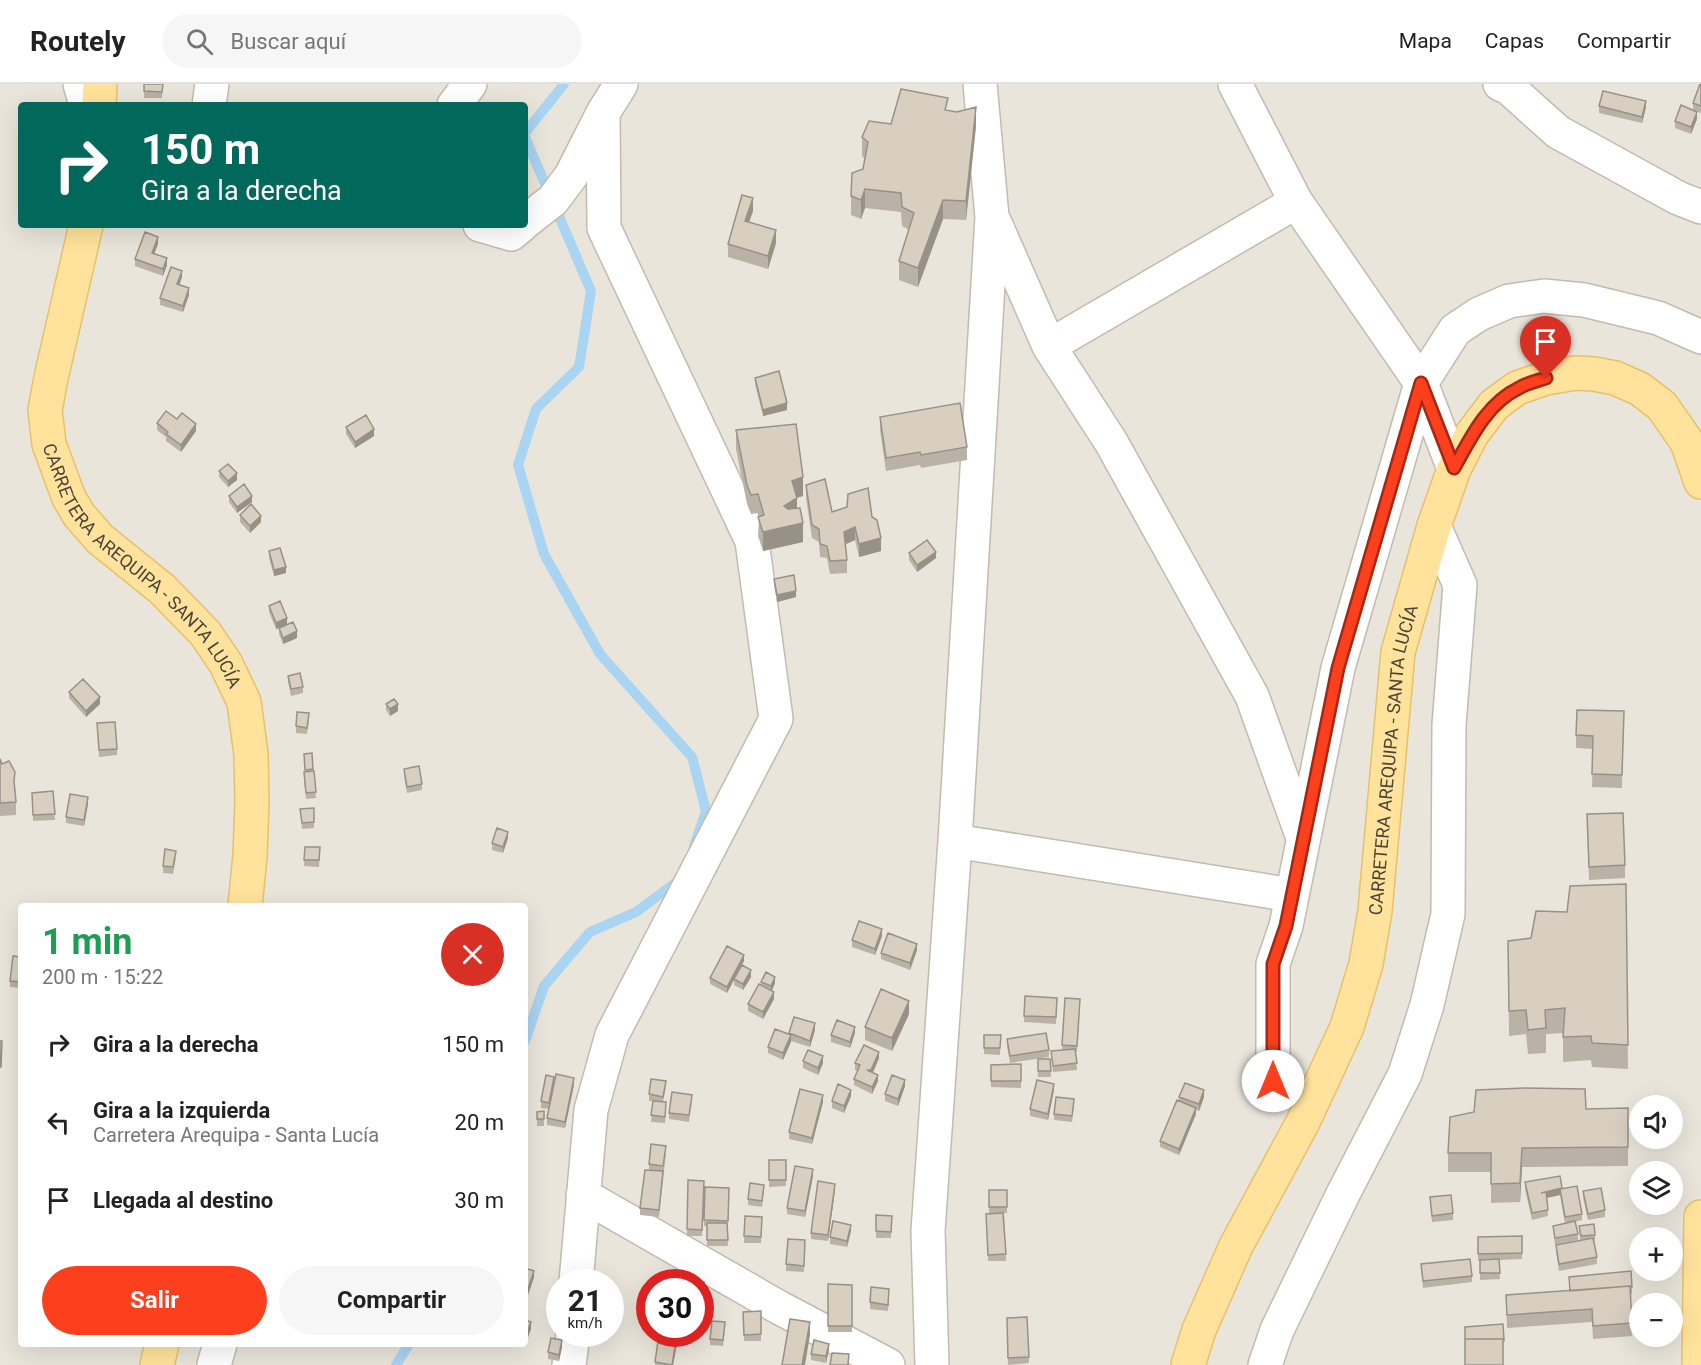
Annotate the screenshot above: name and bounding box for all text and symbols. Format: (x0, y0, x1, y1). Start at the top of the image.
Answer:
search box (162, 14, 582, 68)
text: Routely (30, 25, 126, 58)
icon: search (183, 25, 216, 58)
text: Buscar aquí (231, 29, 346, 54)
text: Mapa (1399, 29, 1452, 53)
text: Capas (1485, 29, 1544, 53)
text: Compartir (1577, 29, 1671, 53)
text: 150 m (141, 125, 260, 174)
icon: right (42, 126, 120, 204)
text: Gira a la derecha (141, 175, 342, 207)
pin (1520, 316, 1571, 378)
icon: arrive (1529, 325, 1562, 358)
street label: CARRETERA AREQUIPA - SANTA LUCÍA (39, 440, 246, 691)
street label: CARRETERA AREQUIPA - SANTA LUCÍA (1364, 602, 1422, 916)
text: 1 min (42, 921, 133, 963)
button: close (441, 923, 504, 986)
text: 200 m · 15:22 (42, 965, 163, 989)
icon: right (42, 1028, 75, 1061)
text: Gira a la derecha (93, 1032, 259, 1057)
text: 150 m (442, 1032, 504, 1057)
position arrow (1241, 1049, 1305, 1113)
map controls (1629, 1095, 1683, 1347)
button: sound (1629, 1095, 1683, 1149)
text: Gira a la izquierda (93, 1098, 270, 1123)
icon: left (42, 1106, 75, 1139)
text: 20 m (455, 1110, 504, 1135)
text: Carretera Arequipa - Santa Lucía (93, 1123, 379, 1147)
button: layers (1629, 1161, 1683, 1215)
icon: arrive (42, 1184, 75, 1217)
text: Llegada al destino (93, 1188, 273, 1213)
text: 30 m (455, 1188, 504, 1213)
button: + (1629, 1227, 1683, 1281)
button: Salir (42, 1266, 267, 1335)
button: Compartir (279, 1266, 504, 1335)
speed limit sign: 30 (636, 1269, 714, 1347)
text: 21 (568, 1283, 602, 1318)
button: − (1629, 1293, 1683, 1347)
text: km/h (567, 1314, 603, 1332)

